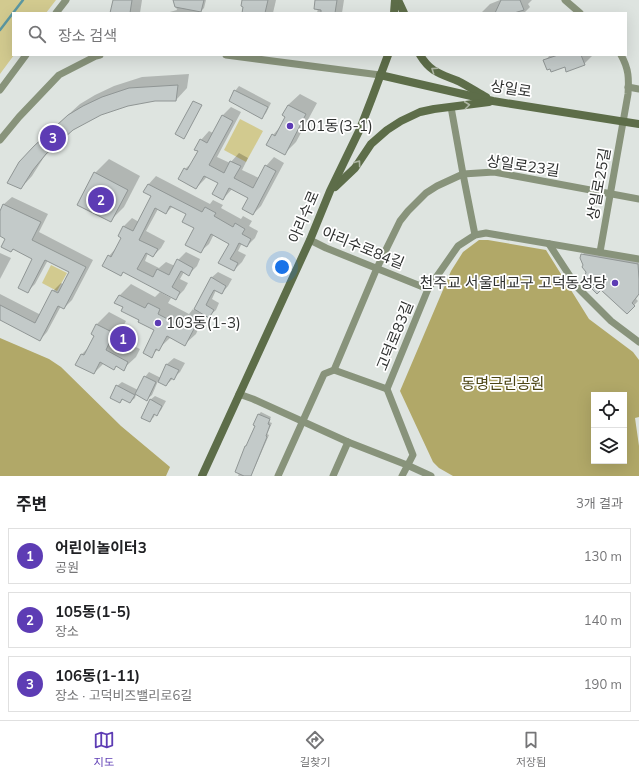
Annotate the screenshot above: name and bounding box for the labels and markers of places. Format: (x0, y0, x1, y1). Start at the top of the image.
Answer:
place label: 101동(3-1) (298, 116, 373, 135)
marker: 101동(3-1) (285, 121, 295, 131)
pin: 3 (40, 123, 66, 153)
pin: 2 (88, 185, 114, 215)
place label: 천주교 서울대교구 고덕동성당 (420, 273, 607, 292)
marker: 천주교 서울대교구 고덕동성당 (610, 278, 620, 288)
place label: 103동(1-3) (166, 313, 241, 332)
marker: 103동(1-3) (153, 318, 163, 328)
pin: 1 (110, 324, 136, 354)

